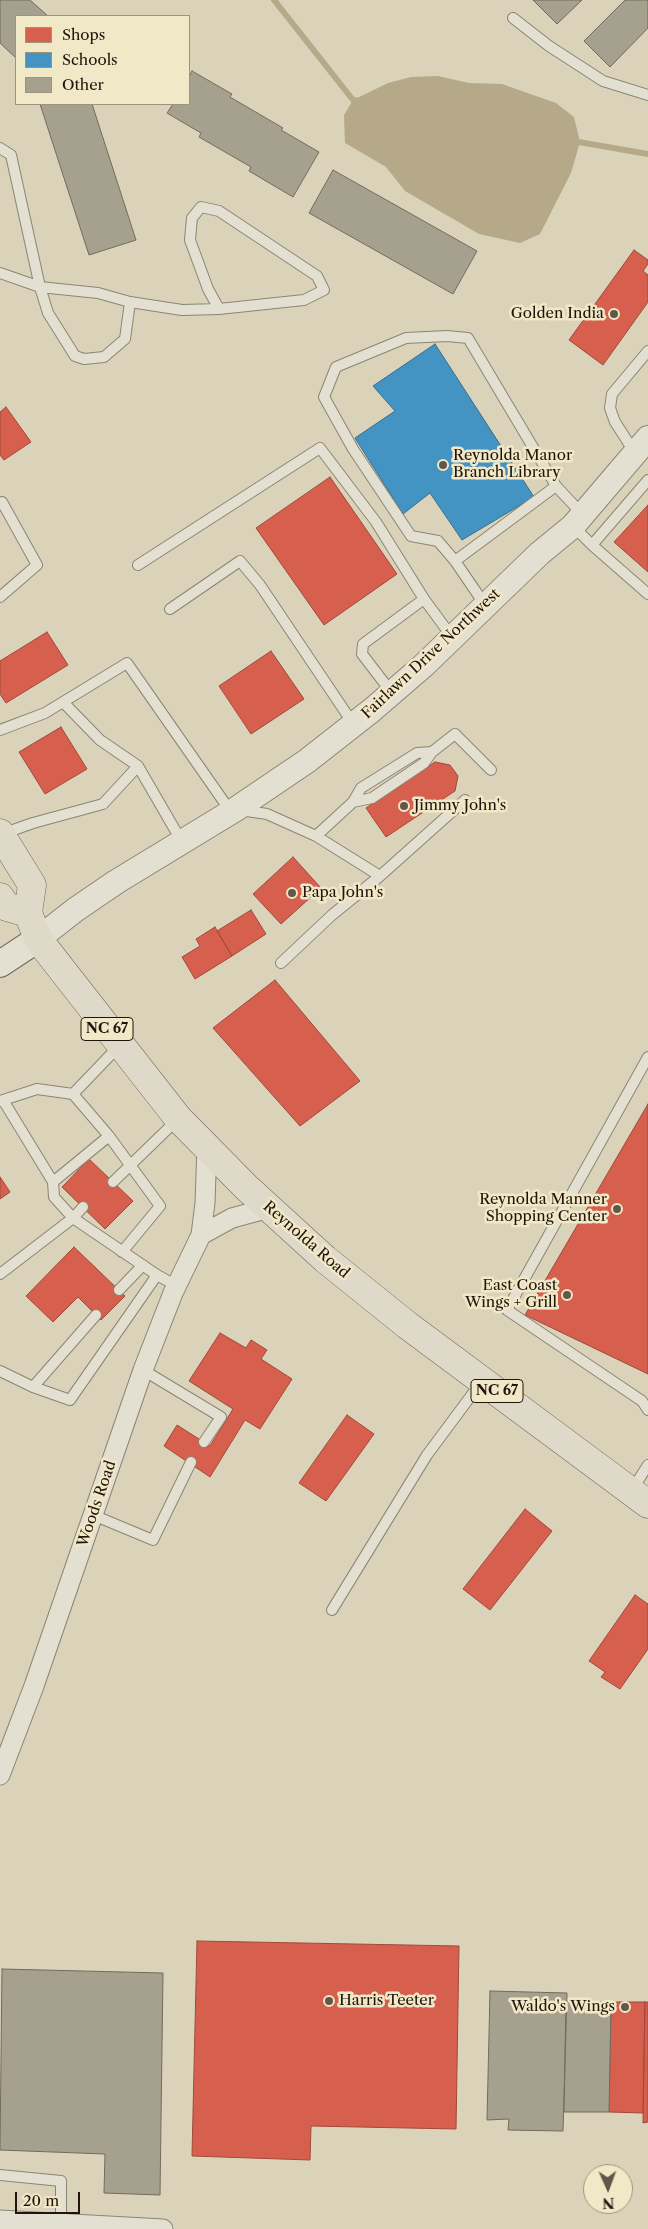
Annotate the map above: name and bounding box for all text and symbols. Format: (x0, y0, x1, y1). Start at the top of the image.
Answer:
legend (15, 15, 190, 105)
text: Shops (62, 25, 105, 44)
text: Schools (62, 50, 118, 69)
text: Other (62, 75, 104, 94)
place label: Golden India (511, 305, 604, 323)
marker: Golden India (608, 308, 620, 320)
place label: Reynolda Manor Branch Library (453, 447, 572, 482)
marker: Reynolda Manor Branch Library (437, 459, 449, 471)
street label: Fairlawn Drive Northwest (358, 585, 504, 723)
place label: Jimmy John's (414, 797, 506, 815)
marker: Jimmy John's (398, 800, 410, 812)
place label: Papa John's (302, 884, 383, 902)
marker: Papa John's (286, 887, 298, 899)
road number: NC 67 (81, 1018, 133, 1040)
place label: Reynolda Manner Shopping Center (479, 1191, 607, 1226)
street label: Reynolda Road (259, 1198, 353, 1282)
marker: Reynolda Manner Shopping Center (611, 1203, 623, 1215)
place label: East Coast Wings + Grill (465, 1277, 557, 1312)
marker: East Coast Wings + Grill (561, 1289, 573, 1301)
road number: NC 67 (471, 1380, 523, 1402)
street label: Woods Road (74, 1458, 120, 1550)
place label: Harris Teeter (339, 1992, 434, 2010)
marker: Harris Teeter (323, 1995, 335, 2007)
place label: Waldo's Wings (511, 1998, 615, 2016)
marker: Waldo's Wings (619, 2001, 631, 2013)
north arrow (583, 2164, 633, 2214)
scale bar (18, 2182, 82, 2214)
text: 20 m (23, 2191, 59, 2210)
text: N (602, 2194, 615, 2212)

